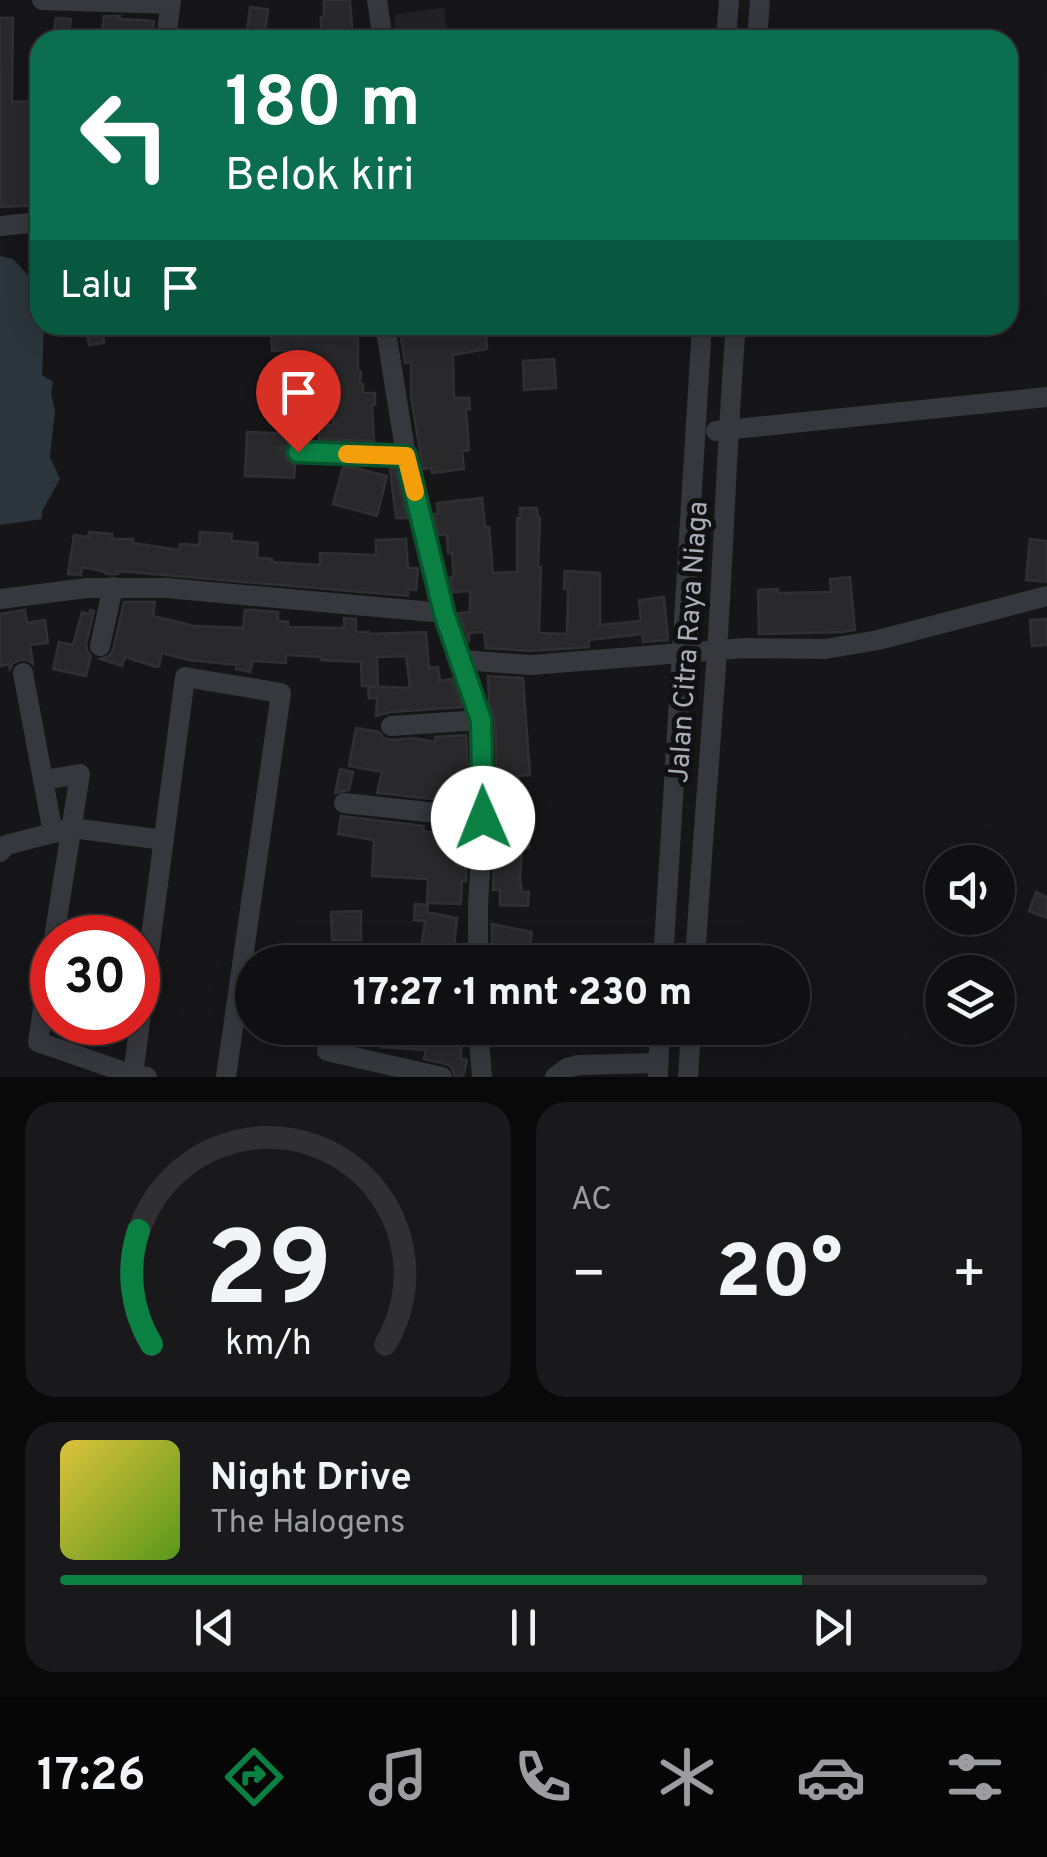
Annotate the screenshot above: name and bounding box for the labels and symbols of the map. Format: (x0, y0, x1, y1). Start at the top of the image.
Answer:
pin (256, 350, 341, 453)
street label: Jalan Citra Raya Niaga (662, 500, 718, 784)
position arrow (431, 766, 535, 870)
speed limit sign: 30 (30, 915, 160, 1045)

